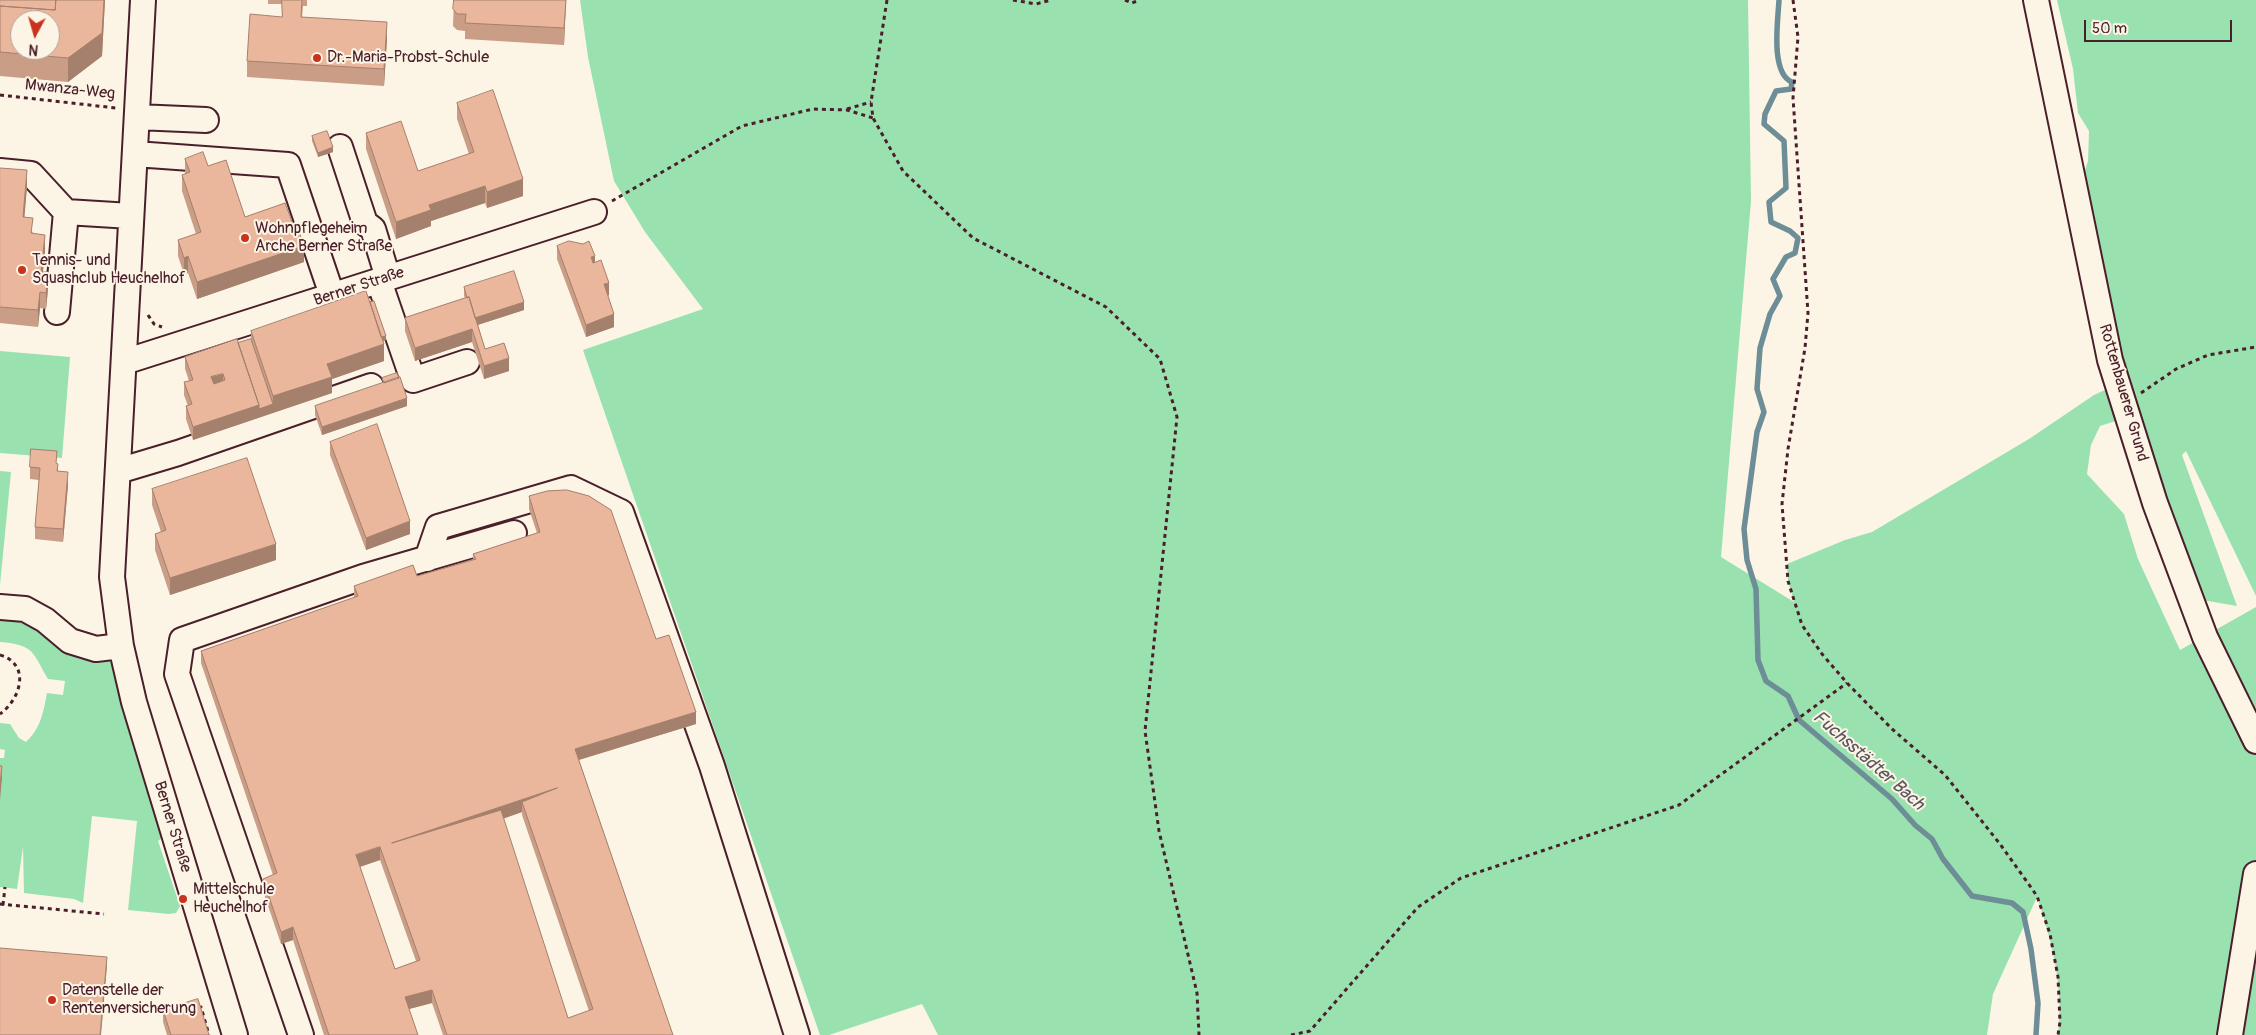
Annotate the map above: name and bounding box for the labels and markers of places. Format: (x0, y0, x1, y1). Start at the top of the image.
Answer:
place label: Dr.-Maria-Probst-Schule (327, 48, 489, 68)
marker: Dr.-Maria-Probst-Schule (311, 52, 323, 64)
place label: Wohnpflegeheim Arche Berner Straße (255, 219, 392, 257)
marker: Wohnpflegeheim Arche Berner Straße (239, 232, 251, 244)
place label: Tennis- und Squashclub Heuchelhof (32, 251, 186, 289)
marker: Tennis- und Squashclub Heuchelhof (16, 264, 28, 276)
place label: Mittelschule Heuchelhof (193, 880, 274, 918)
marker: Mittelschule Heuchelhof (177, 893, 189, 905)
place label: Datenstelle der Rentenversicherung (62, 981, 196, 1019)
marker: Datenstelle der Rentenversicherung (46, 994, 58, 1006)

